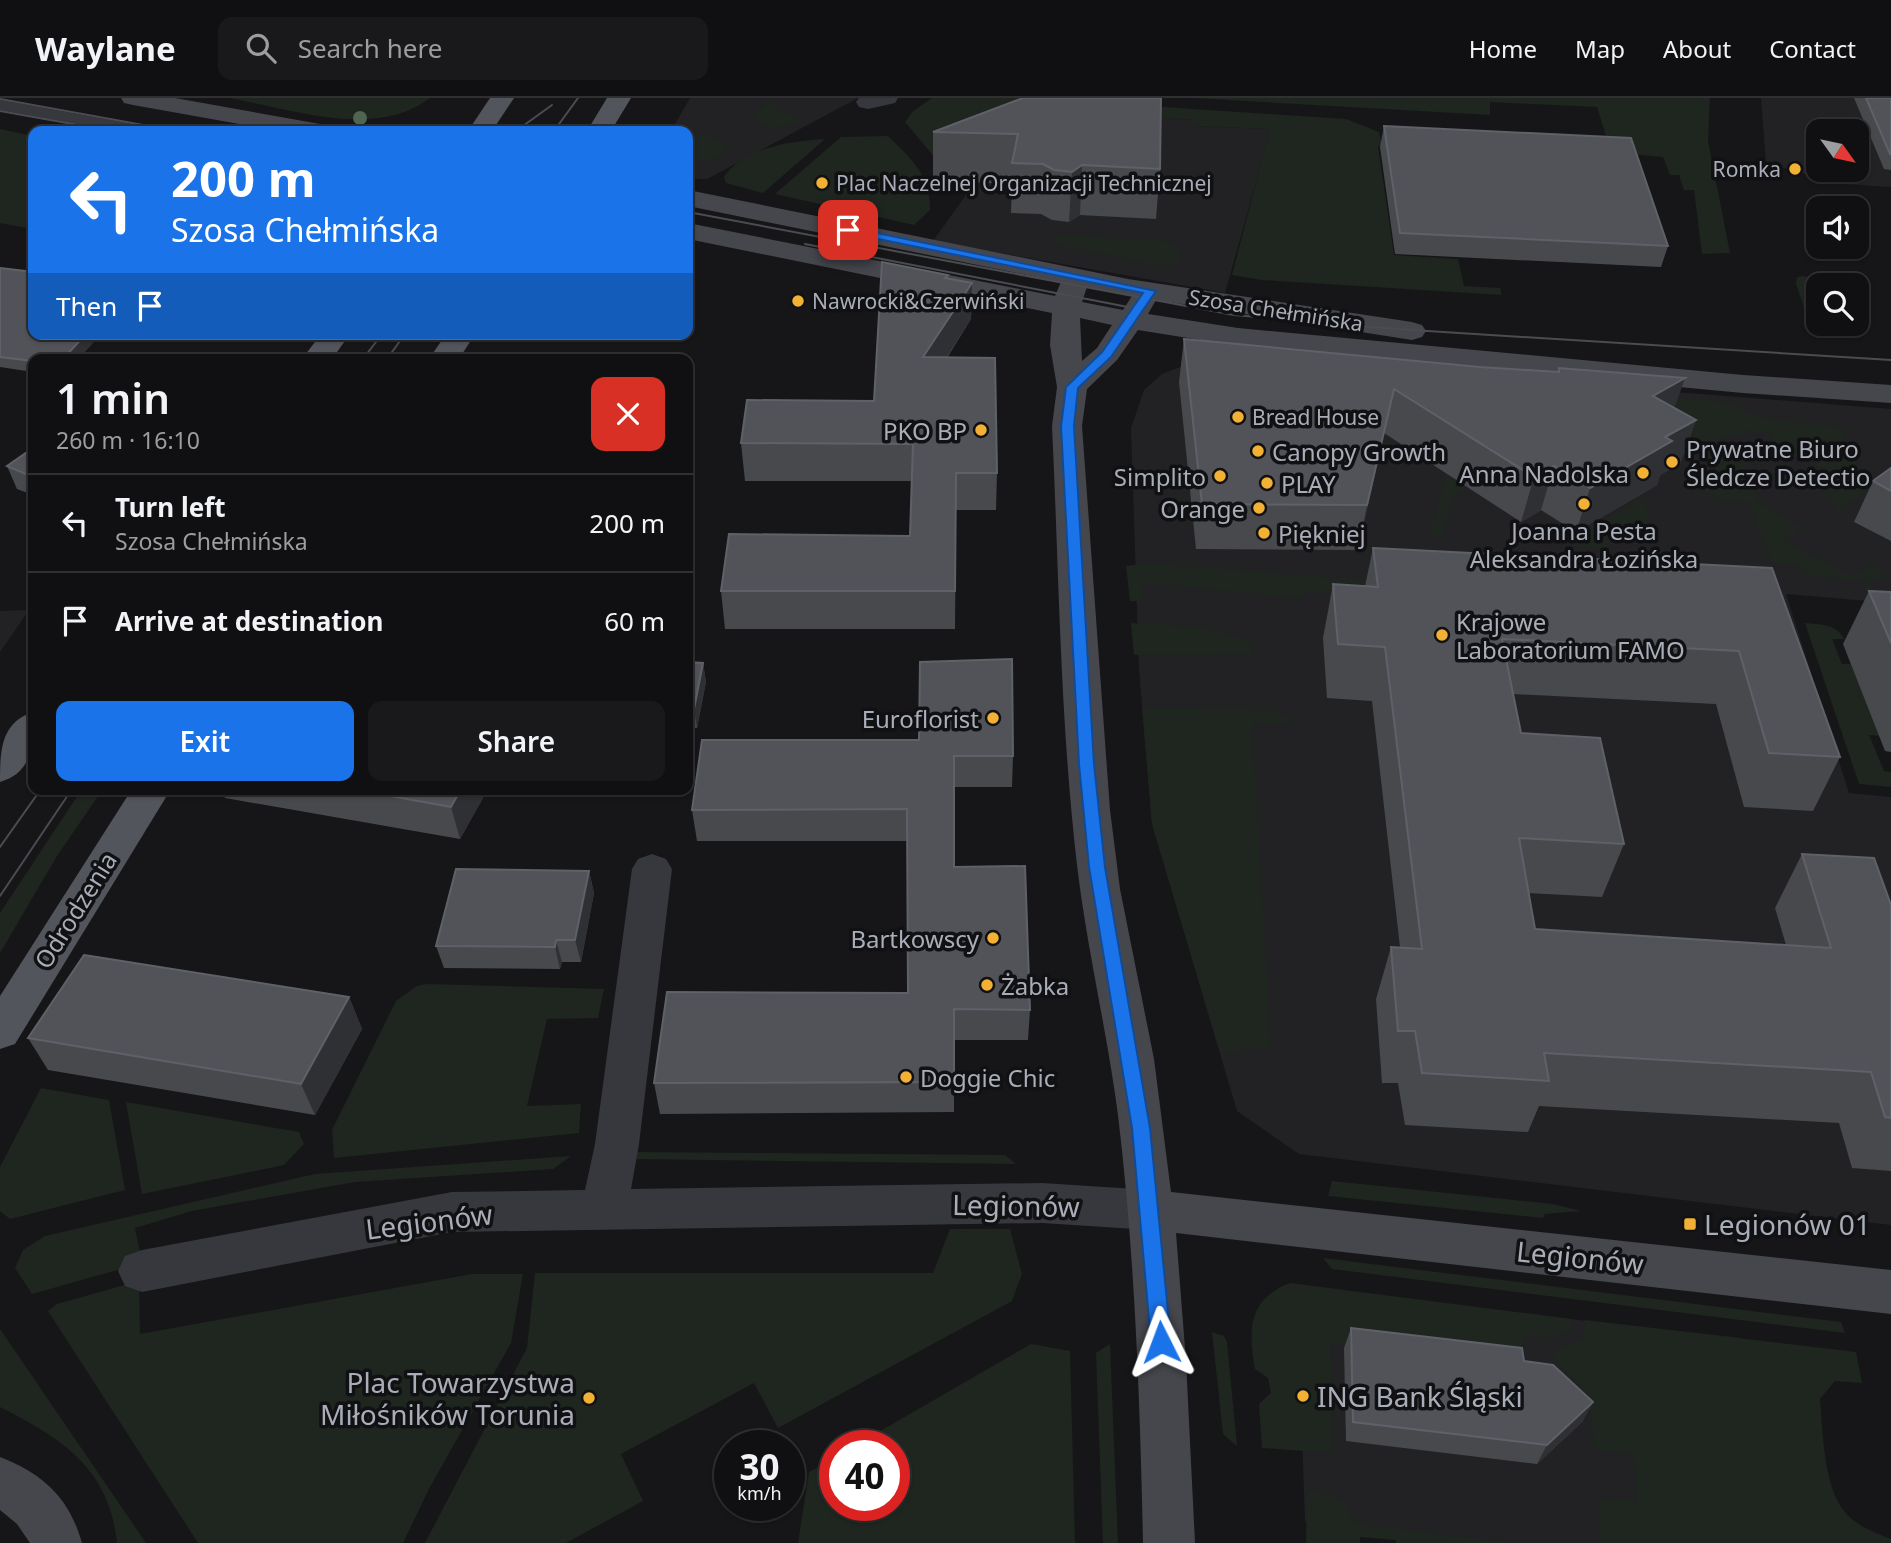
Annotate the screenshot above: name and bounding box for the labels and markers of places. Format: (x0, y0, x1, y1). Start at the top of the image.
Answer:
place label: Romka (1713, 155, 1781, 183)
marker: Romka (1787, 161, 1803, 177)
place label: Plac Naczelnej Organizacji Technicznej (836, 169, 1212, 197)
marker: Plac Naczelnej Organizacji Technicznej (814, 175, 830, 191)
pin (818, 200, 878, 260)
place label: Nawrocki&Czerwiński (812, 287, 1025, 315)
marker: Nawrocki&Czerwiński (790, 293, 806, 309)
place label: Bread House (1252, 403, 1379, 431)
marker: Bread House (1230, 409, 1246, 425)
place label: PKO BP (883, 414, 967, 447)
marker: PKO BP (973, 422, 989, 438)
place label: Prywatne Biuro Śledcze Detectio (1686, 432, 1870, 493)
place label: Canopy Growth (1272, 435, 1446, 468)
marker: Canopy Growth (1250, 443, 1266, 459)
marker: Prywatne Biuro Śledcze Detectio (1664, 454, 1680, 470)
place label: Anna Nadolska (1459, 457, 1629, 490)
place label: Simplito (1114, 460, 1206, 493)
marker: Anna Nadolska (1635, 465, 1651, 481)
place label: PLAY (1281, 467, 1336, 500)
marker: Simplito (1212, 468, 1228, 484)
marker: PLAY (1259, 475, 1275, 491)
place label: Orange (1160, 492, 1245, 525)
marker: Joanna Pesta Aleksandra Łozińska (1576, 496, 1592, 512)
marker: Orange (1251, 500, 1267, 516)
place label: Joanna Pesta Aleksandra Łozińska (1470, 514, 1698, 575)
place label: Piękniej (1278, 517, 1366, 550)
marker: Piękniej (1256, 525, 1272, 541)
place label: Krajowe Laboratorium FAMO (1456, 605, 1685, 666)
marker: Krajowe Laboratorium FAMO (1434, 627, 1450, 643)
place label: Euroflorist (862, 702, 979, 735)
marker: Euroflorist (985, 710, 1001, 726)
place label: Bartkowscy (850, 922, 980, 955)
marker: Bartkowscy (985, 930, 1001, 946)
place label: Żabka (1001, 969, 1069, 1002)
marker: Żabka (979, 977, 995, 993)
place label: Doggie Chic (920, 1061, 1055, 1094)
marker: Doggie Chic (898, 1069, 914, 1085)
place label: Legionów 01 (1704, 1205, 1871, 1243)
marker: Legionów 01 (1682, 1216, 1698, 1232)
place label: Plac Towarzystwa Miłośników Torunia (320, 1363, 575, 1433)
place label: ING Bank Śląski (1317, 1377, 1523, 1415)
marker: ING Bank Śląski (1295, 1388, 1311, 1404)
marker: Plac Towarzystwa Miłośników Torunia (581, 1390, 597, 1406)

